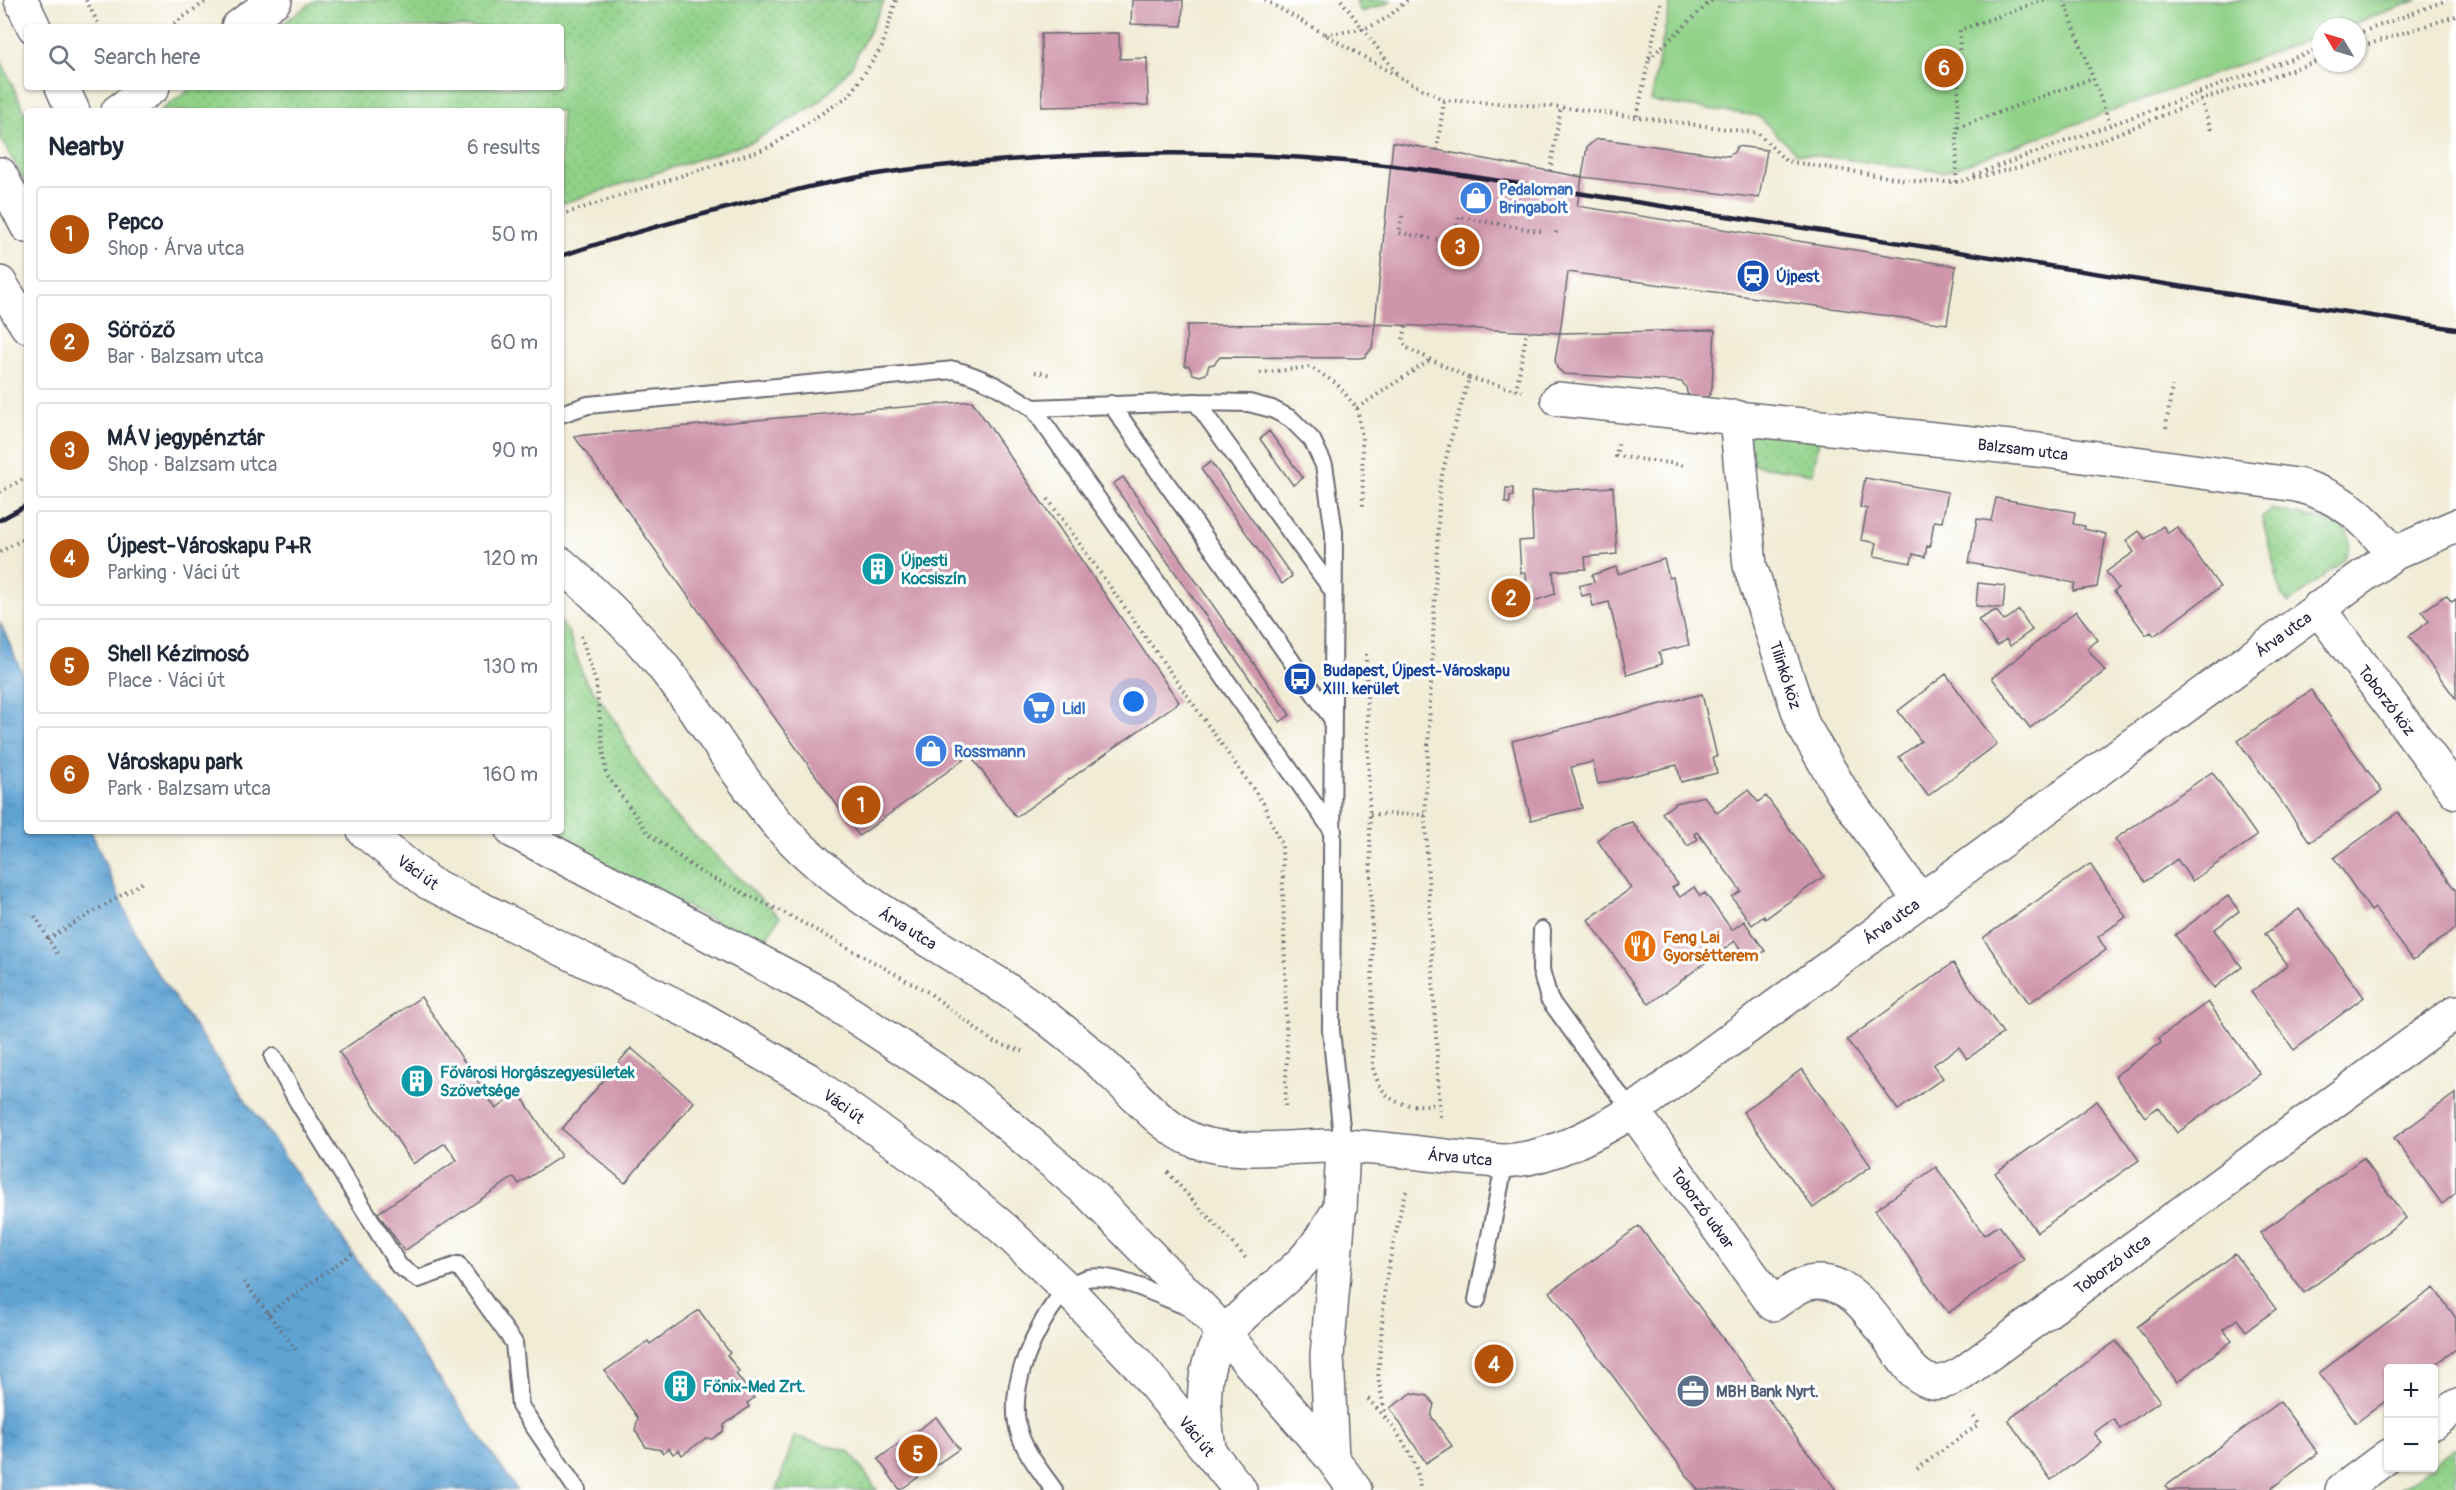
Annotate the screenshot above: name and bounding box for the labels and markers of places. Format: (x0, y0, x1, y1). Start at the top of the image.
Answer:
pin: 6 (1924, 46, 1964, 90)
shop icon: Pedaloman Bringabolt (1458, 180, 1494, 216)
place label: Pedaloman Bringabolt (1499, 180, 1573, 218)
pin: 3 (1440, 224, 1480, 270)
station icon: Újpest (1735, 258, 1771, 294)
place label: Újpest (1776, 267, 1820, 287)
building icon: Újpesti Kocsiszín (860, 551, 896, 587)
place label: Újpesti Kocsiszín (901, 551, 966, 589)
pin: 2 (1492, 576, 1530, 620)
bus stop icon: Budapest, Újpest-Városkapu XIII. kerület (1282, 661, 1318, 697)
place label: Budapest, Újpest-Városkapu XIII. kerület (1323, 661, 1510, 699)
supermarket icon: Lidl (1021, 690, 1057, 726)
place label: Lidl (1062, 699, 1086, 719)
shop icon: Rossmann (913, 733, 949, 769)
place label: Rossmann (954, 742, 1025, 762)
pin: 1 (842, 782, 880, 828)
restaurant icon: Feng Lai Gyorsétterem (1622, 928, 1658, 964)
place label: Feng Lai Gyorsétterem (1663, 928, 1759, 966)
building icon: Fővárosi Horgászegyesületek Szövetsége (399, 1063, 435, 1099)
place label: Fővárosi Horgászegyesületek Szövetsége (440, 1063, 635, 1101)
pin: 4 (1474, 1342, 1514, 1386)
building icon: Főnix-Med Zrt. (662, 1368, 698, 1404)
office icon: MBH Bank Nyrt. (1675, 1373, 1711, 1409)
place label: Főnix-Med Zrt. (703, 1377, 805, 1397)
place label: MBH Bank Nyrt. (1716, 1382, 1819, 1402)
pin: 5 (898, 1432, 938, 1476)

